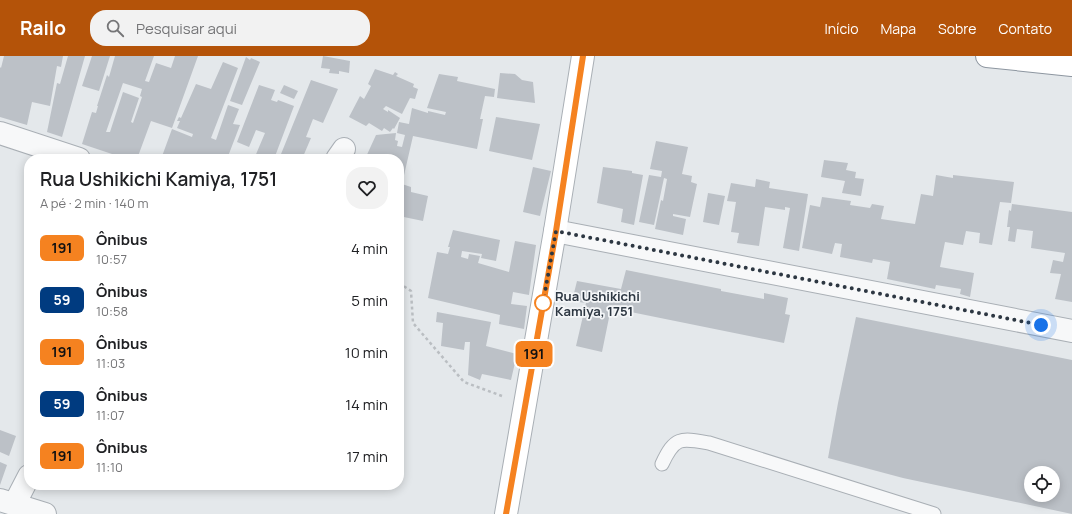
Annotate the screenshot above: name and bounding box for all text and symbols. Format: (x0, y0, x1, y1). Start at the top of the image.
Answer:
search box (90, 10, 370, 46)
text: Railo (20, 15, 66, 41)
icon: search (104, 17, 126, 39)
text: Pesquisar aqui (136, 18, 237, 39)
text: Início (825, 19, 858, 38)
text: Mapa (880, 19, 916, 38)
text: Sobre (938, 19, 976, 38)
text: Contato (998, 19, 1052, 38)
text: Rua Ushikichi Kamiya, 1751 (40, 166, 277, 192)
button: heart (346, 167, 388, 209)
text: A pé · 2 min · 140 m (40, 194, 149, 212)
text: Ônibus (96, 229, 148, 250)
text: 191 (52, 238, 72, 257)
text: 4 min (351, 238, 388, 259)
text: 10:57 (96, 250, 127, 268)
text: Ônibus (96, 281, 148, 302)
place label: Rua Ushikichi Kamiya, 1751 (555, 287, 640, 320)
text: 59 (54, 290, 70, 309)
text: 5 min (351, 290, 388, 311)
marker: Rua Ushikichi Kamiya, 1751 (534, 294, 552, 312)
text: 10:58 (96, 302, 128, 320)
your location (1031, 315, 1051, 335)
text: Ônibus (96, 333, 148, 354)
line badge: 191 (511, 341, 557, 367)
text: 191 (52, 342, 72, 361)
text: 10 min (345, 342, 388, 363)
text: 191 (524, 344, 544, 363)
text: 11:03 (96, 354, 125, 372)
text: Ônibus (96, 385, 148, 406)
text: 59 (54, 394, 70, 413)
text: 14 min (345, 394, 388, 415)
text: 11:07 (96, 406, 124, 424)
text: Ônibus (96, 437, 148, 458)
text: 191 (52, 446, 72, 465)
text: 17 min (346, 446, 388, 467)
text: 11:10 (96, 458, 123, 476)
map controls (1024, 466, 1060, 502)
button: locate (1024, 466, 1060, 502)

